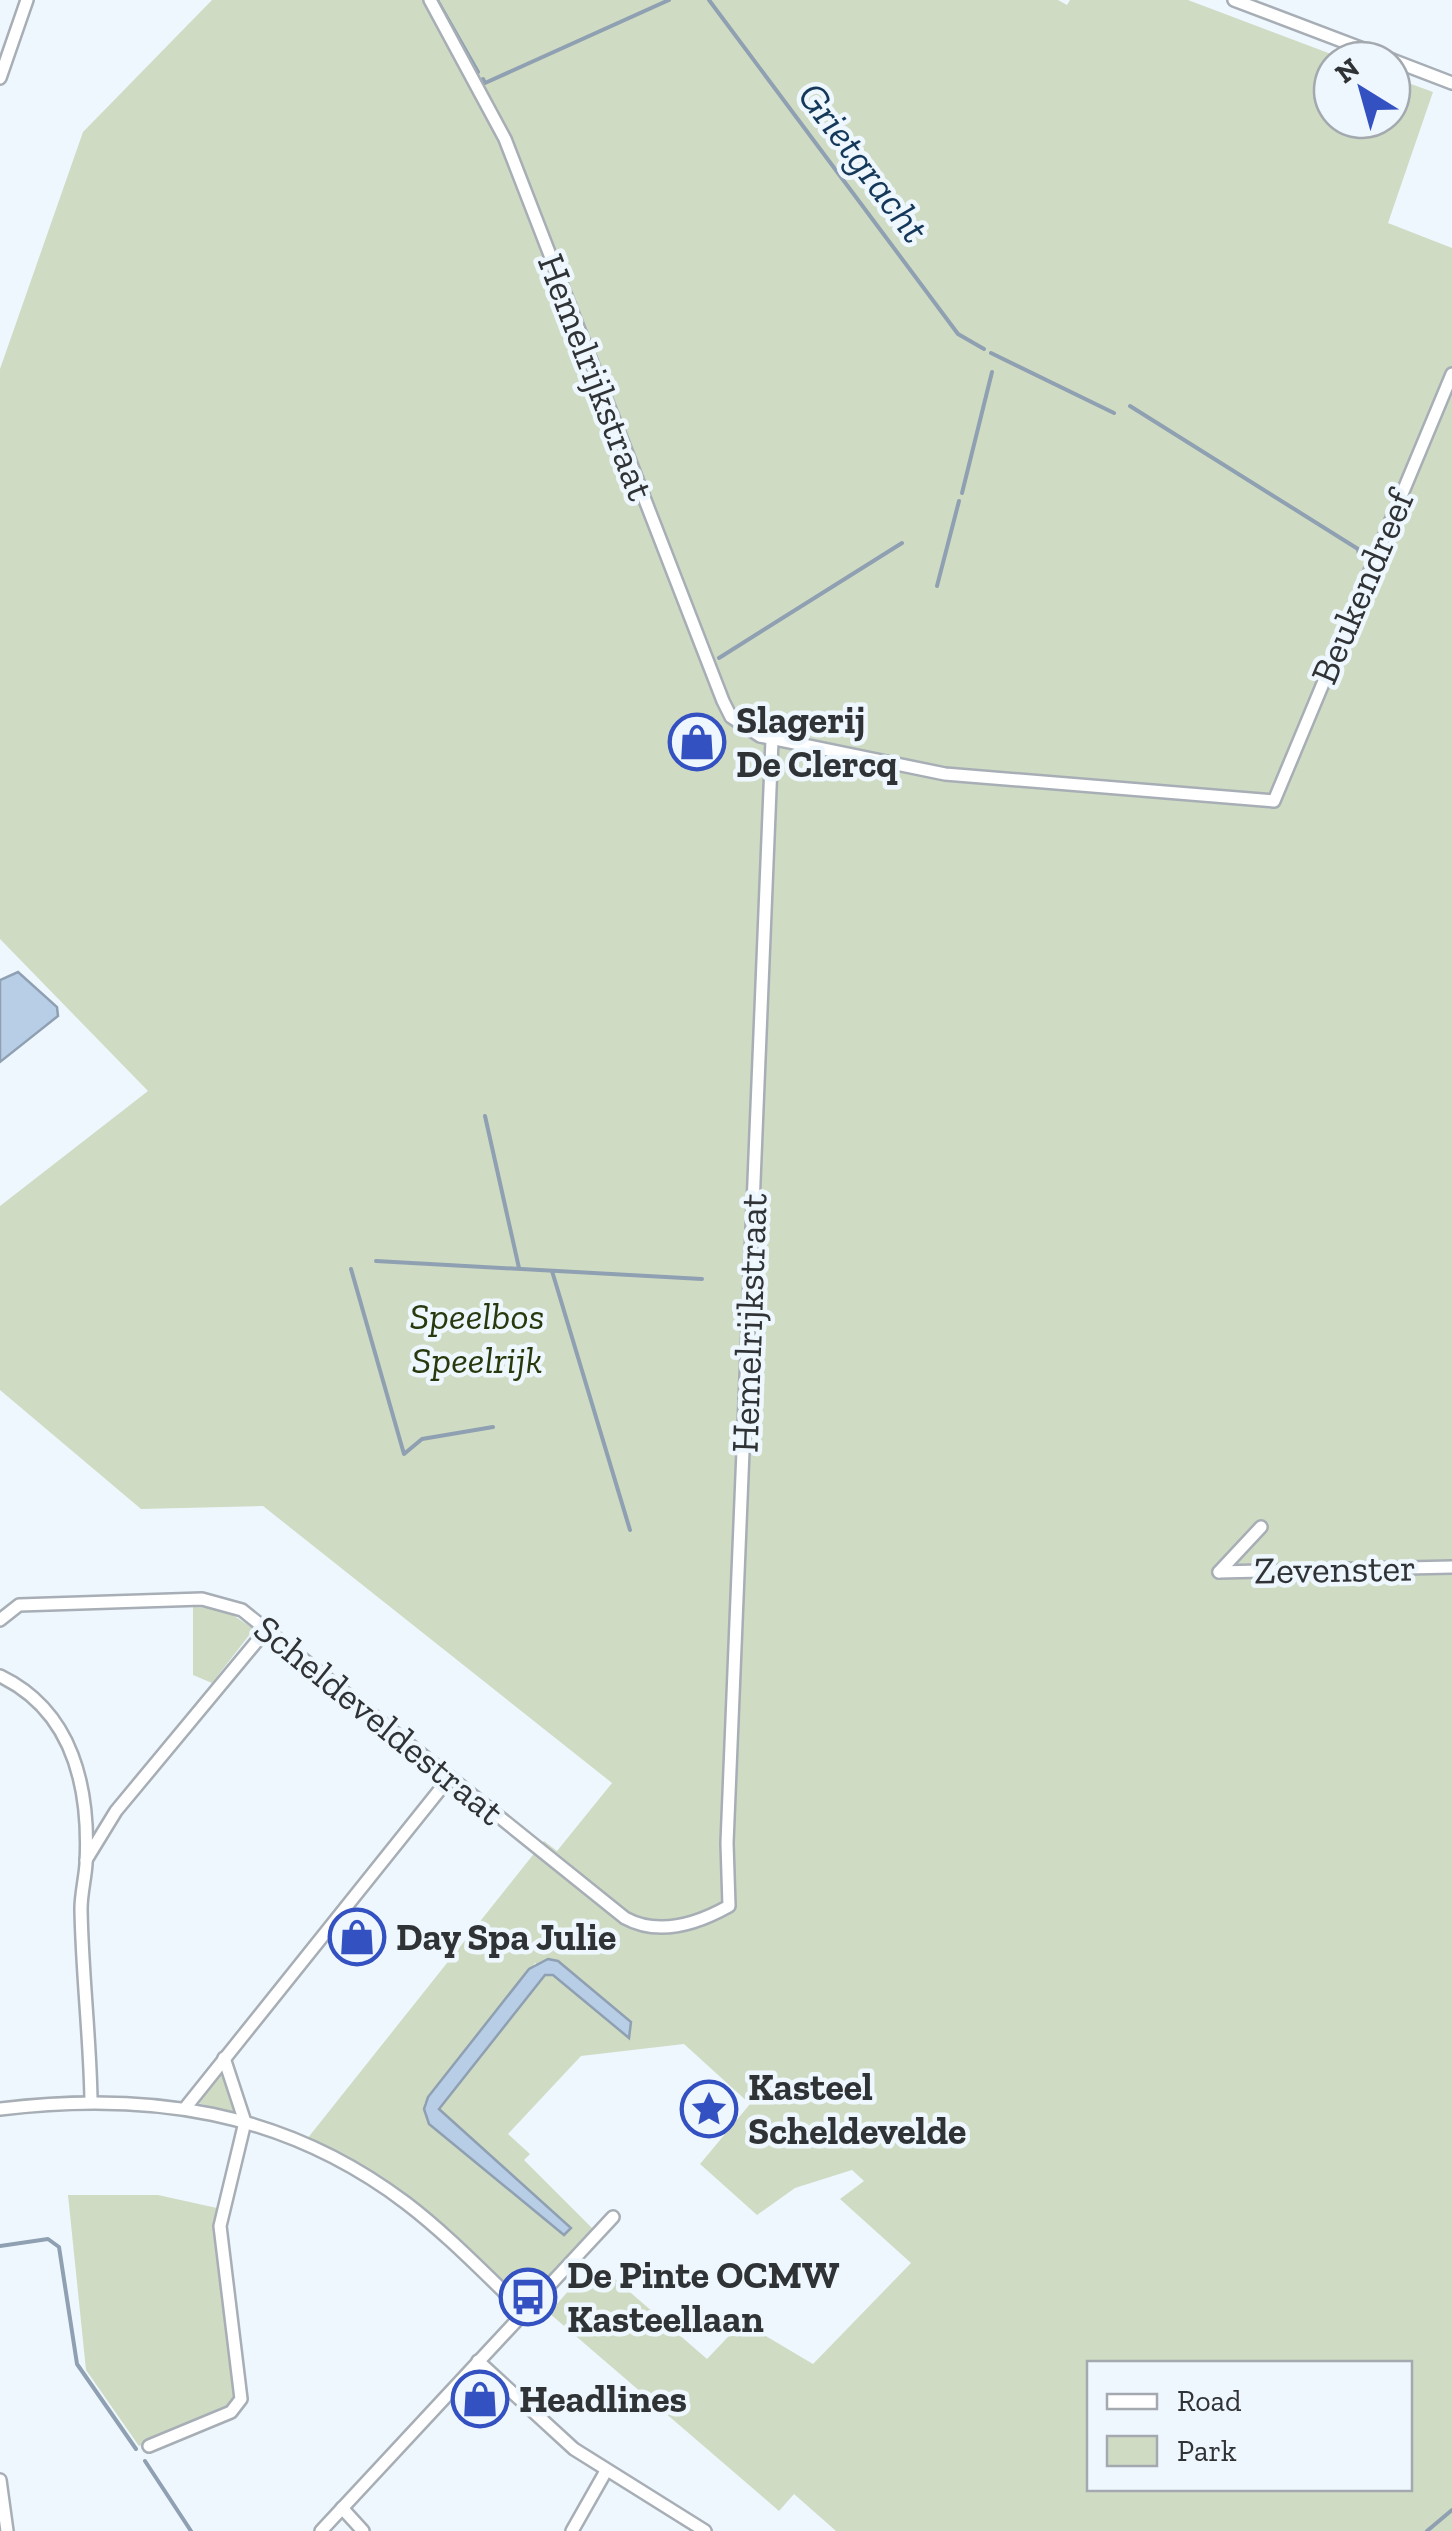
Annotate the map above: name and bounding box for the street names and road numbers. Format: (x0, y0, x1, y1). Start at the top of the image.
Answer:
street label: Hemelrijkstraat (528, 247, 664, 507)
street label: Beukendreef (1301, 481, 1424, 691)
street label: Hemelrijkstraat (721, 1192, 777, 1454)
street label: Zevenster (1254, 1545, 1416, 1593)
street label: Scheldeveldestraat (245, 1605, 513, 1835)

